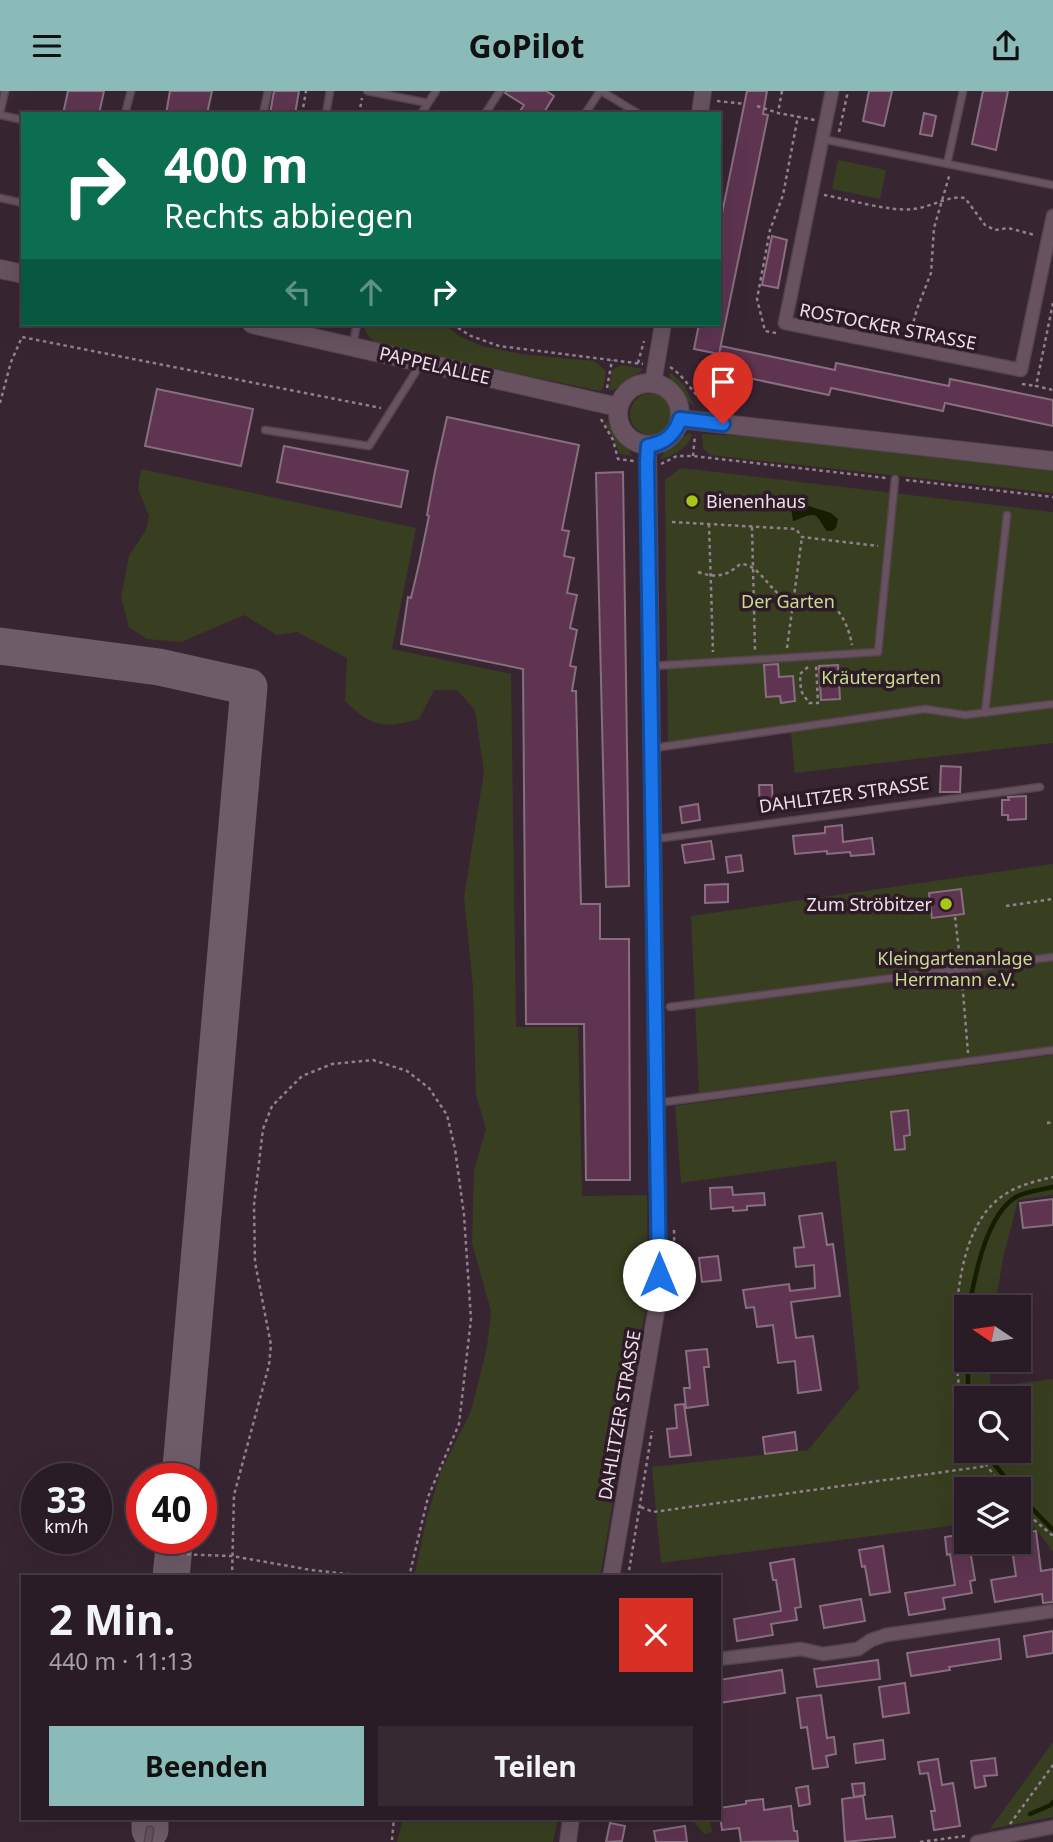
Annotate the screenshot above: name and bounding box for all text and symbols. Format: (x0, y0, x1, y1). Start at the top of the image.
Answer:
text: GoPilot (468, 24, 585, 67)
icon: menu (28, 27, 66, 65)
icon: share (987, 27, 1025, 65)
text: 400 m (164, 131, 309, 197)
icon: right (49, 140, 140, 231)
text: Rechts abbiegen (164, 194, 413, 237)
icon: left (279, 273, 317, 311)
icon: ahead (352, 273, 390, 311)
icon: right (425, 273, 463, 311)
street label: ROSTOCKER STRASSE (798, 297, 978, 355)
street label: PAPPELALLEE (377, 341, 493, 389)
pin (693, 352, 753, 424)
icon: arrive (704, 363, 742, 401)
place label: Bienenhaus (706, 489, 806, 513)
marker: Bienenhaus (684, 493, 700, 509)
park label: Der Garten (741, 589, 835, 613)
park label: Kräutergarten (821, 665, 941, 689)
street label: DAHLITZER STRASSE (757, 770, 931, 818)
place label: Zum Ströbitzer (806, 892, 933, 916)
marker: Zum Ströbitzer (938, 896, 954, 912)
park label: Kleingartenanlage Herrmann e.V. (877, 946, 1033, 991)
position arrow (622, 1238, 696, 1312)
north arrow (954, 1295, 1031, 1372)
map controls (954, 1295, 1031, 1554)
street label: DAHLITZER STRASSE (592, 1328, 646, 1502)
button: search (954, 1386, 1031, 1463)
speed limit sign: 40 (126, 1463, 217, 1554)
text: 33 (46, 1476, 87, 1523)
button: layers (954, 1477, 1031, 1554)
text: km/h (44, 1514, 89, 1538)
text: 2 Min. (49, 1590, 175, 1647)
button: close (619, 1598, 693, 1672)
text: 440 m · 11:13 (49, 1645, 193, 1677)
button: Beenden (49, 1726, 364, 1806)
button: Teilen (378, 1726, 693, 1806)

